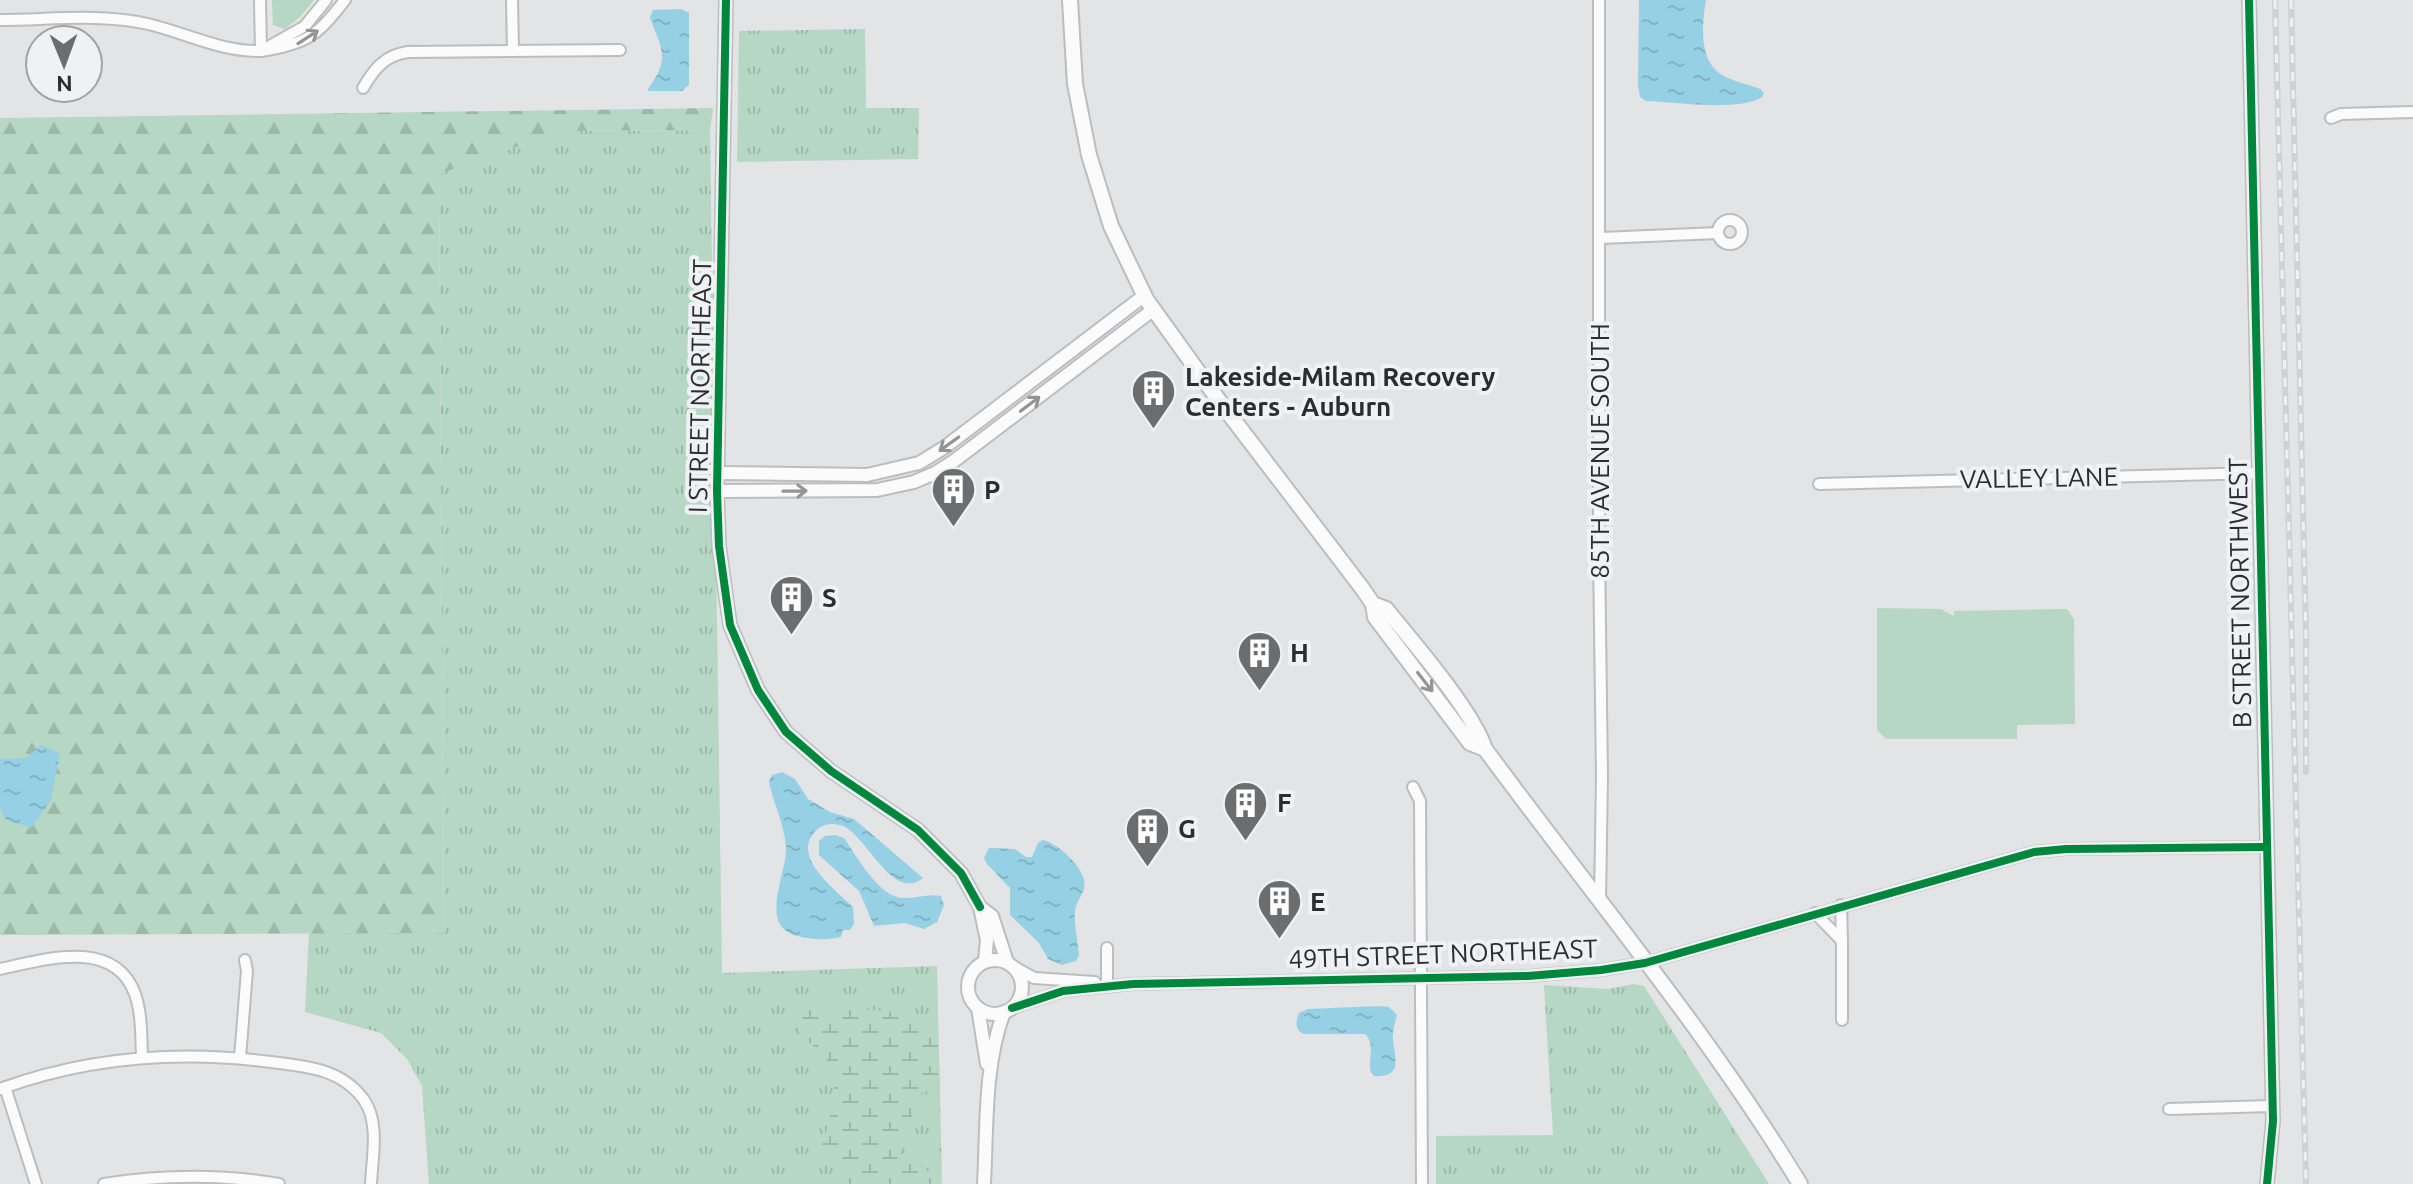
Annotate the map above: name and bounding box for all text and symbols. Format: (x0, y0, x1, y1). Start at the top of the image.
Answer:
north arrow (24, 24, 104, 104)
one-way arrow (297, 28, 319, 45)
text: N (56, 72, 73, 97)
street label: I STREET NORTHEAST (683, 259, 716, 513)
street label: 85TH AVENUE SOUTH (1585, 323, 1614, 579)
place label: Lakeside-Milam Recovery Centers - Auburn (1185, 362, 1495, 421)
building icon: Lakeside-Milam Recovery Centers - Auburn (1130, 368, 1178, 431)
one-way arrow (1019, 395, 1040, 412)
one-way arrow (939, 435, 960, 452)
street label: B STREET NORTHWEST (2223, 458, 2256, 728)
street label: VALLEY LANE (1960, 462, 2118, 493)
building icon: P (929, 466, 977, 529)
place label: P (984, 475, 1000, 504)
one-way arrow (781, 483, 808, 499)
building icon: S (767, 574, 815, 637)
place label: S (822, 583, 837, 612)
building icon: H (1235, 629, 1283, 692)
place label: H (1290, 638, 1309, 667)
one-way arrow (1417, 671, 1434, 692)
building icon: F (1222, 779, 1270, 842)
place label: F (1277, 788, 1292, 817)
building icon: G (1123, 805, 1171, 868)
place label: G (1178, 814, 1196, 843)
building icon: E (1255, 878, 1303, 941)
place label: E (1310, 887, 1325, 916)
street label: 49TH STREET NORTHEAST (1288, 934, 1598, 973)

